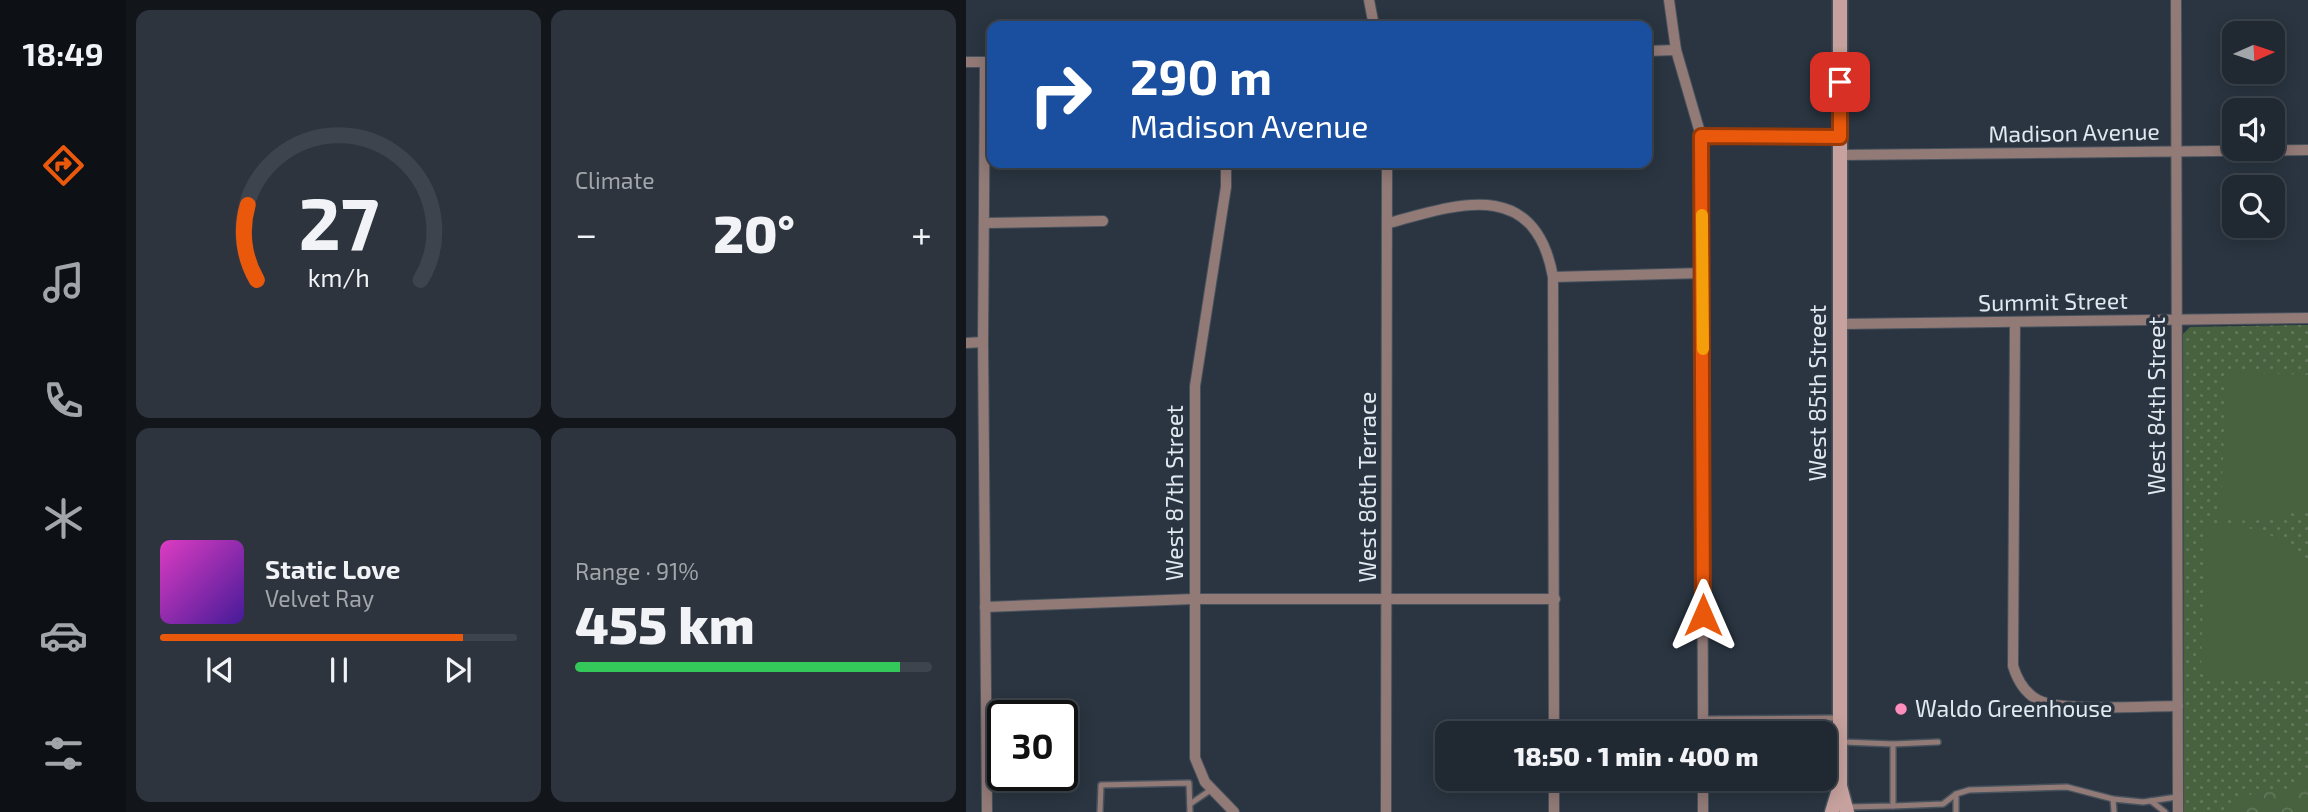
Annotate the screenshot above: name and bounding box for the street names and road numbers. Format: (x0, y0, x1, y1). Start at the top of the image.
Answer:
street label: Madison Avenue (1988, 117, 2160, 147)
street label: Summit Street (1978, 286, 2128, 316)
street label: West 85th Street (1803, 304, 1831, 481)
street label: West 84th Street (2142, 316, 2170, 495)
street label: West 86th Terrace (1353, 392, 1381, 582)
street label: West 87th Street (1160, 405, 1188, 581)

